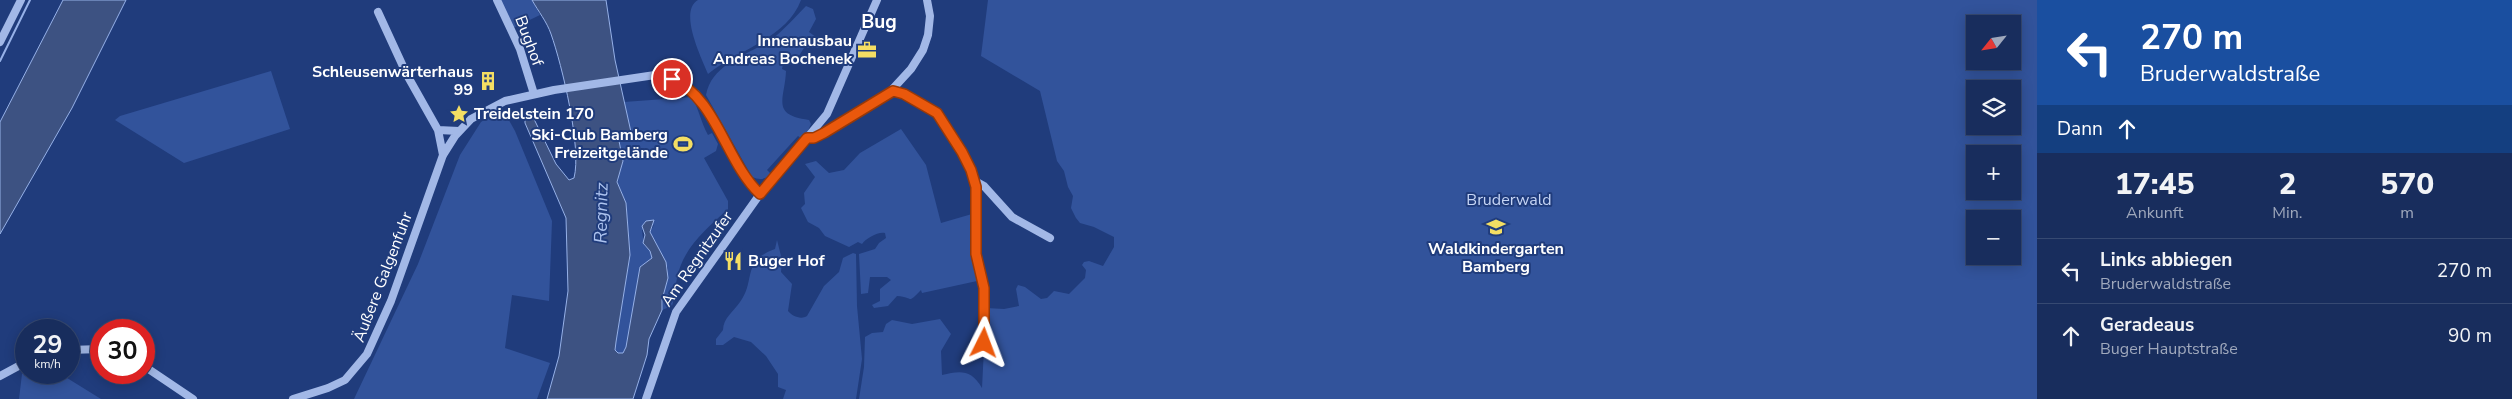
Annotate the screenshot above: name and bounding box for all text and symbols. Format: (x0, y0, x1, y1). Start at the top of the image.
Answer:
district label: Bug (861, 9, 897, 35)
street label: Bughof (509, 13, 549, 70)
text: 270 m (2140, 14, 2243, 61)
north arrow (1966, 15, 2021, 70)
map controls (1966, 15, 2021, 265)
icon: left (2057, 20, 2122, 85)
place label: Innenausbau Andreas Bochenek (713, 30, 852, 70)
office icon: Innenausbau Andreas Bochenek (856, 39, 878, 61)
pin (651, 58, 693, 100)
text: Bruderwaldstraße (2140, 59, 2320, 89)
place label: Schleusenwärterhaus 99 (312, 61, 473, 101)
icon: arrive (658, 65, 686, 93)
building icon: Schleusenwärterhaus 99 (477, 70, 499, 92)
button: layers (1966, 80, 2021, 135)
place icon: Treidelstein 170 (448, 103, 470, 125)
place label: Treidelstein 170 (474, 103, 594, 125)
icon: ahead (2113, 115, 2141, 143)
text: Dann (2057, 116, 2103, 142)
place label: Ski-Club Bamberg Freizeitgelände (531, 124, 668, 164)
sports icon: Ski-Club Bamberg Freizeitgelände (672, 133, 694, 155)
button: + (1966, 145, 2021, 200)
text: 17:45 (2115, 164, 2195, 205)
text: 2 (2278, 164, 2296, 205)
text: 570 (2380, 164, 2434, 205)
water label: Regnitz (588, 182, 614, 244)
park label: Bruderwald (1466, 189, 1552, 211)
text: Ankunft (2126, 202, 2183, 224)
text: Min. (2272, 202, 2302, 224)
text: m (2400, 202, 2414, 224)
street label: Am Regnitzufer (656, 207, 738, 311)
street label: Äußere Galgenfuhr (348, 208, 418, 345)
button: − (1966, 210, 2021, 265)
school or university icon: Waldkindergarten Bamberg (1485, 216, 1507, 238)
place label: Waldkindergarten Bamberg (1428, 238, 1564, 278)
text: Links abbiegen (2100, 247, 2232, 273)
restaurant icon: Buger Hof (722, 250, 744, 272)
place label: Buger Hof (748, 250, 826, 272)
icon: left (2057, 257, 2085, 285)
text: 270 m (2437, 258, 2492, 284)
text: Bruderwaldstraße (2100, 273, 2231, 295)
text: Geradeaus (2100, 312, 2194, 338)
position arrow (957, 316, 1009, 368)
speed limit sign: 30 (90, 319, 155, 384)
icon: ahead (2057, 322, 2085, 350)
text: 90 m (2448, 323, 2492, 349)
text: 29 (32, 328, 63, 362)
text: Buger Hauptstraße (2100, 338, 2238, 360)
text: km/h (34, 356, 61, 372)

